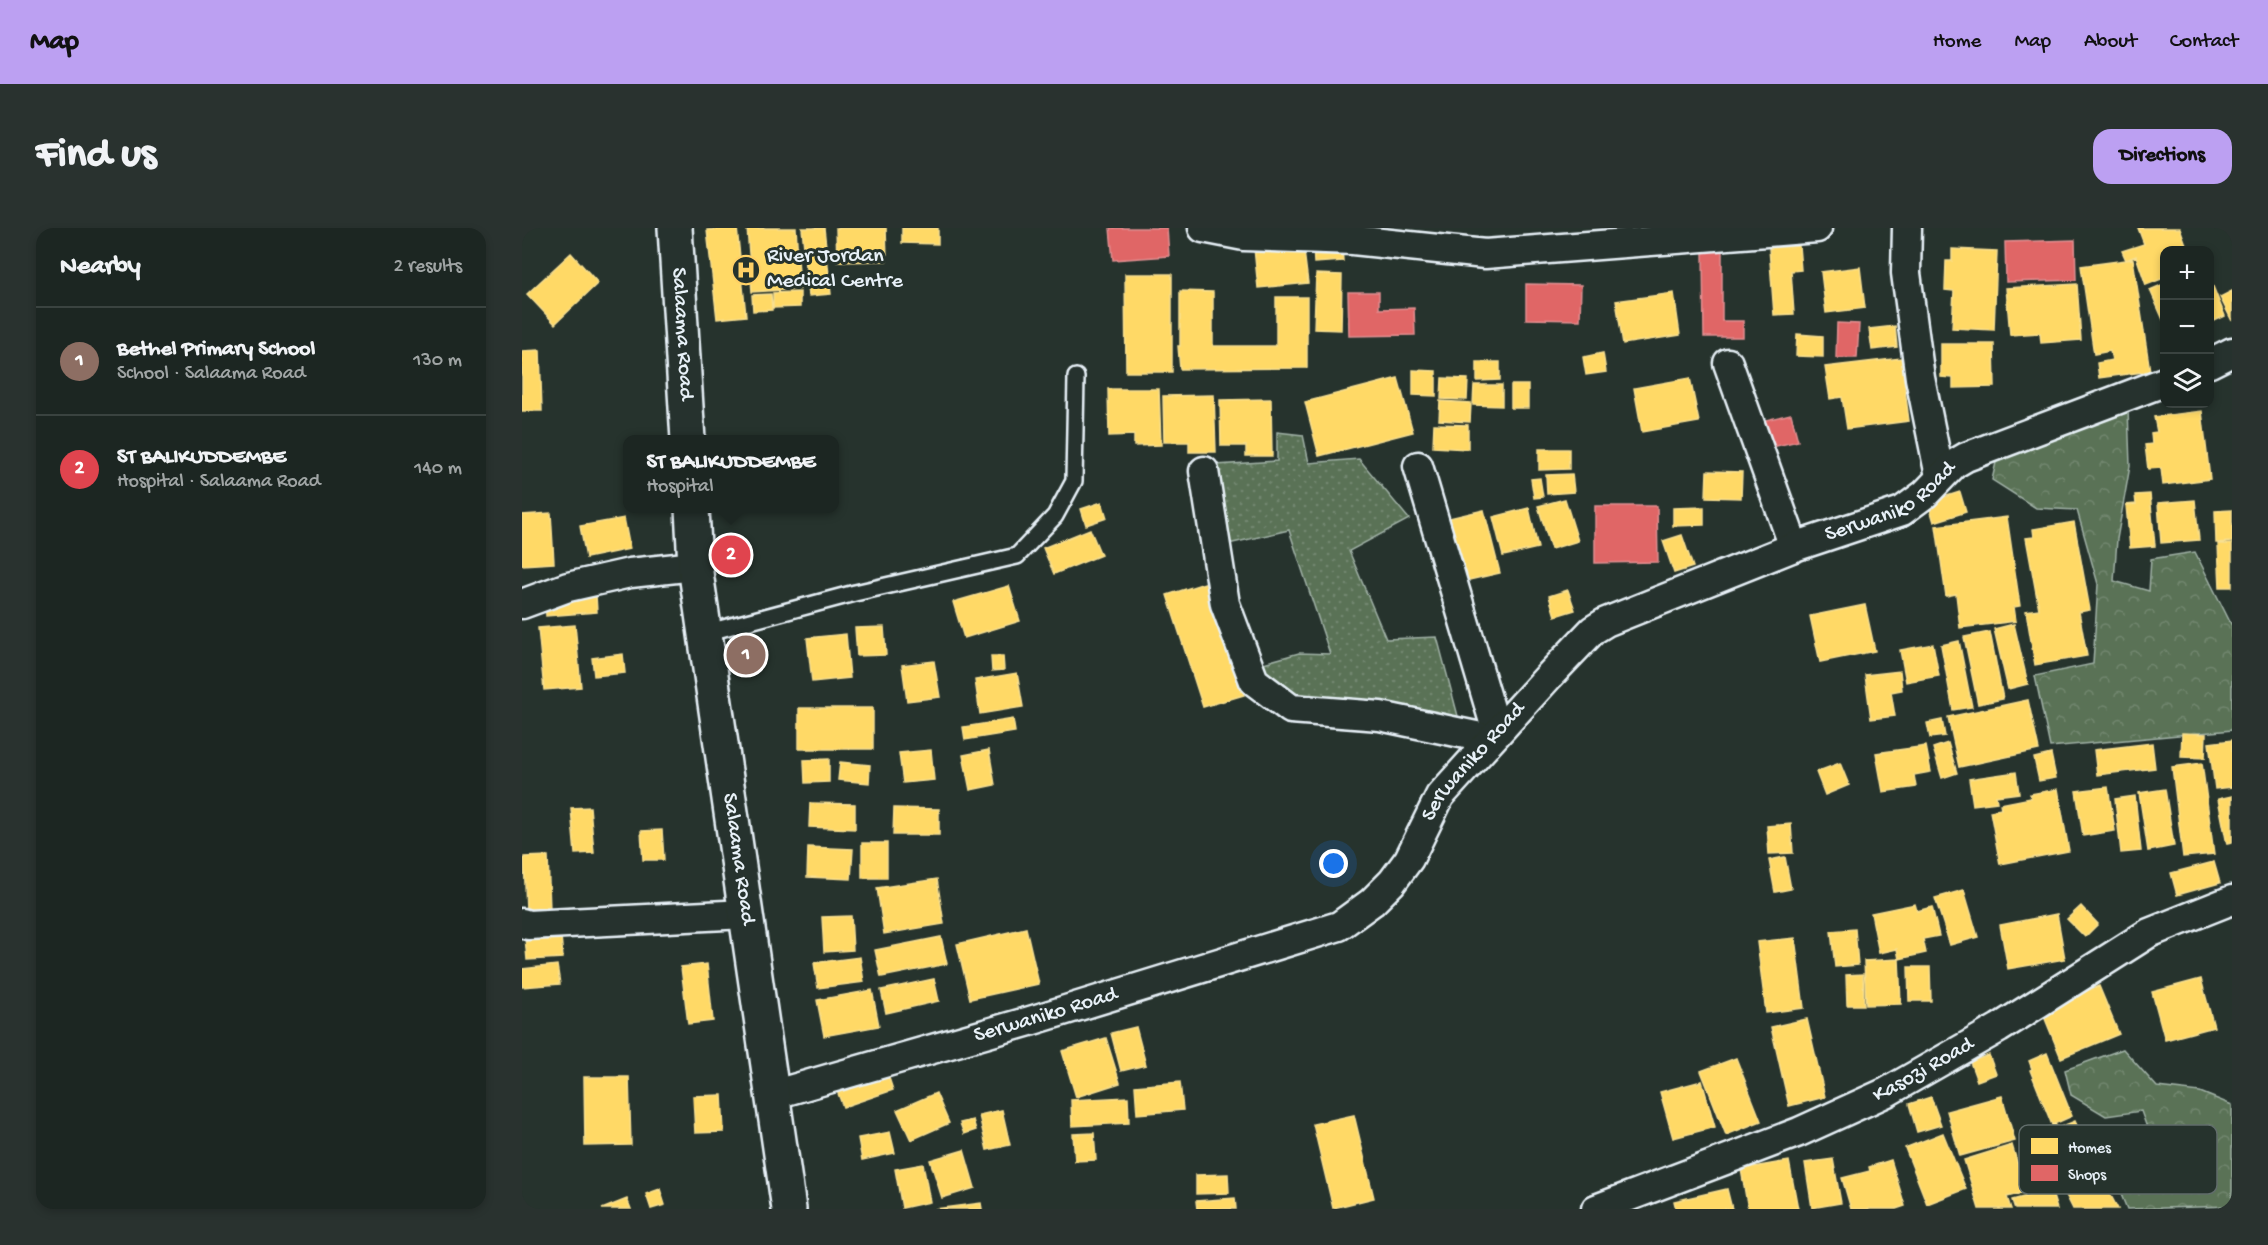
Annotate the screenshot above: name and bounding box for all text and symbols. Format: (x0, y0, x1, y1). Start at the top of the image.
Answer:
text: Map (30, 26, 79, 59)
text: Home (1933, 30, 1981, 55)
text: Map (2014, 30, 2051, 55)
text: About (2084, 30, 2137, 55)
text: Contact (2170, 30, 2238, 55)
button: Directions (2093, 129, 2232, 184)
text: Find us (36, 132, 156, 181)
place label: River Jordan Medical Centre (767, 244, 904, 295)
map controls (2160, 246, 2214, 408)
button: + (2160, 246, 2214, 300)
text: Nearby (60, 252, 141, 283)
hospital icon: River Jordan Medical Centre (730, 254, 762, 286)
text: 2 results (393, 256, 462, 279)
street label: Salaama Road (664, 267, 699, 403)
button: − (2160, 300, 2214, 354)
text: Bethel Primary School (117, 337, 315, 363)
text: 1 (75, 350, 84, 373)
text: 130 m (413, 350, 462, 373)
button: layers (2160, 354, 2214, 408)
text: School · Salaama Road (117, 363, 305, 386)
popup (623, 435, 839, 513)
text: ST BALIKUDDEMBE (117, 445, 286, 471)
text: ST BALIKUDDEMBE (647, 450, 815, 476)
street label: Serwaniko Road (1822, 455, 1963, 549)
text: 2 (75, 458, 84, 481)
text: 140 m (414, 458, 462, 481)
text: Hospital · Salaama Road (117, 471, 320, 494)
text: Hospital (647, 476, 714, 499)
pin: 2 (712, 532, 750, 578)
pin: 1 (726, 632, 766, 678)
street label: Serwaniko Road (1417, 696, 1533, 826)
street label: Salaama Road (715, 791, 761, 929)
your location (1319, 849, 1348, 878)
street label: Serwaniko Road (971, 981, 1123, 1049)
street label: Kasozi Road (1869, 1031, 1980, 1109)
legend (2019, 1125, 2217, 1194)
text: Homes (2068, 1140, 2112, 1159)
text: Shops (2068, 1167, 2107, 1186)

